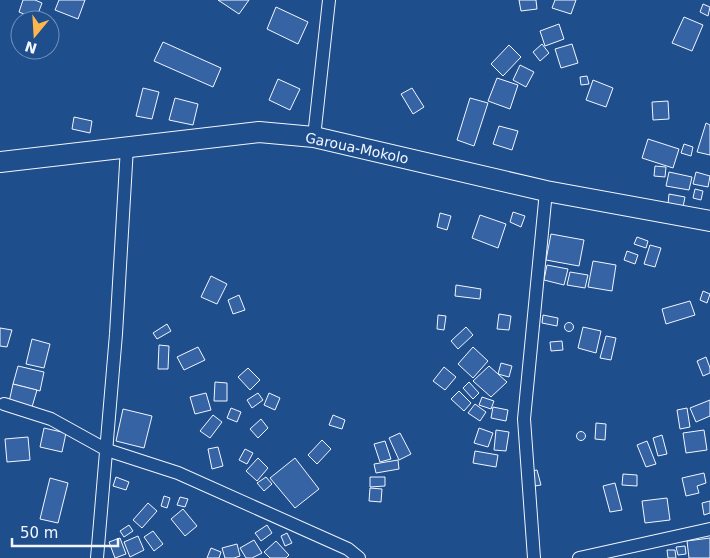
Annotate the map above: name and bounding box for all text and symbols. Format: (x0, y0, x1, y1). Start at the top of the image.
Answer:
north arrow (10, 10, 60, 60)
text: N (23, 38, 39, 57)
street label: Garoua-Mokolo (304, 129, 410, 167)
scale bar (12, 516, 119, 548)
text: 50 m (20, 524, 58, 542)

